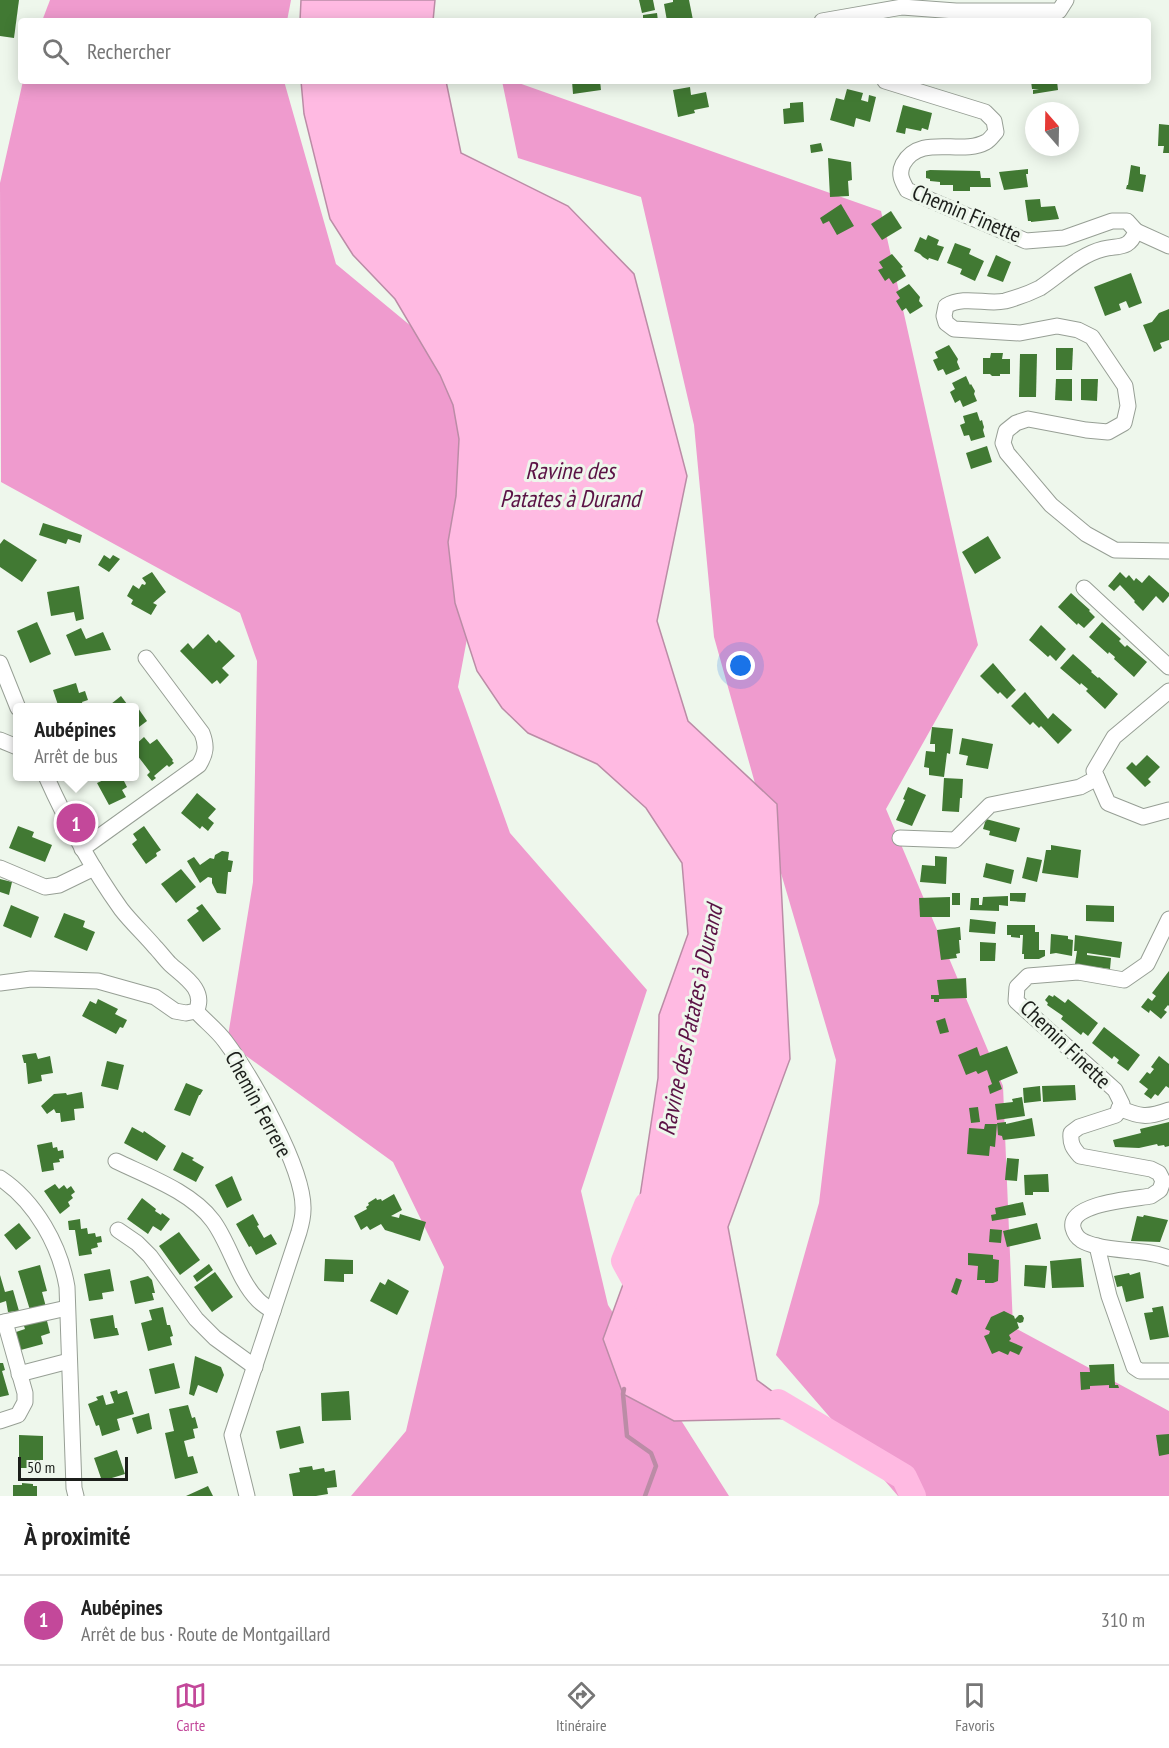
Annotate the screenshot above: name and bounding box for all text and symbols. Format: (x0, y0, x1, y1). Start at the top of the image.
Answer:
search box (18, 18, 1151, 84)
icon: search (39, 35, 72, 68)
text: Rechercher (87, 37, 171, 65)
north arrow (1025, 102, 1079, 156)
street label: Chemin Finette (908, 177, 1026, 249)
water label: Ravine des Patates à Durand (500, 455, 644, 514)
your location (726, 651, 755, 680)
popup (13, 703, 139, 781)
text: Aubépines (34, 715, 116, 743)
text: Arrêt de bus (34, 743, 118, 769)
pin: 1 (56, 800, 96, 846)
water label: Ravine des Patates à Durand (650, 898, 730, 1138)
street label: Chemin Finette (1015, 994, 1117, 1094)
street label: Chemin Ferrere (219, 1046, 299, 1162)
scale bar (18, 1454, 128, 1482)
text: 50 m (27, 1457, 55, 1477)
text: À proximité (24, 1519, 131, 1552)
text: Aubépines (81, 1593, 163, 1621)
text: 1 (39, 1607, 48, 1633)
text: 310 m (1101, 1607, 1145, 1633)
text: Arrêt de bus · Route de Montgaillard (81, 1621, 331, 1647)
tab: Carte (174, 1679, 207, 1735)
tab: Itinéraire (556, 1679, 607, 1735)
tab: Favoris (955, 1679, 995, 1735)

